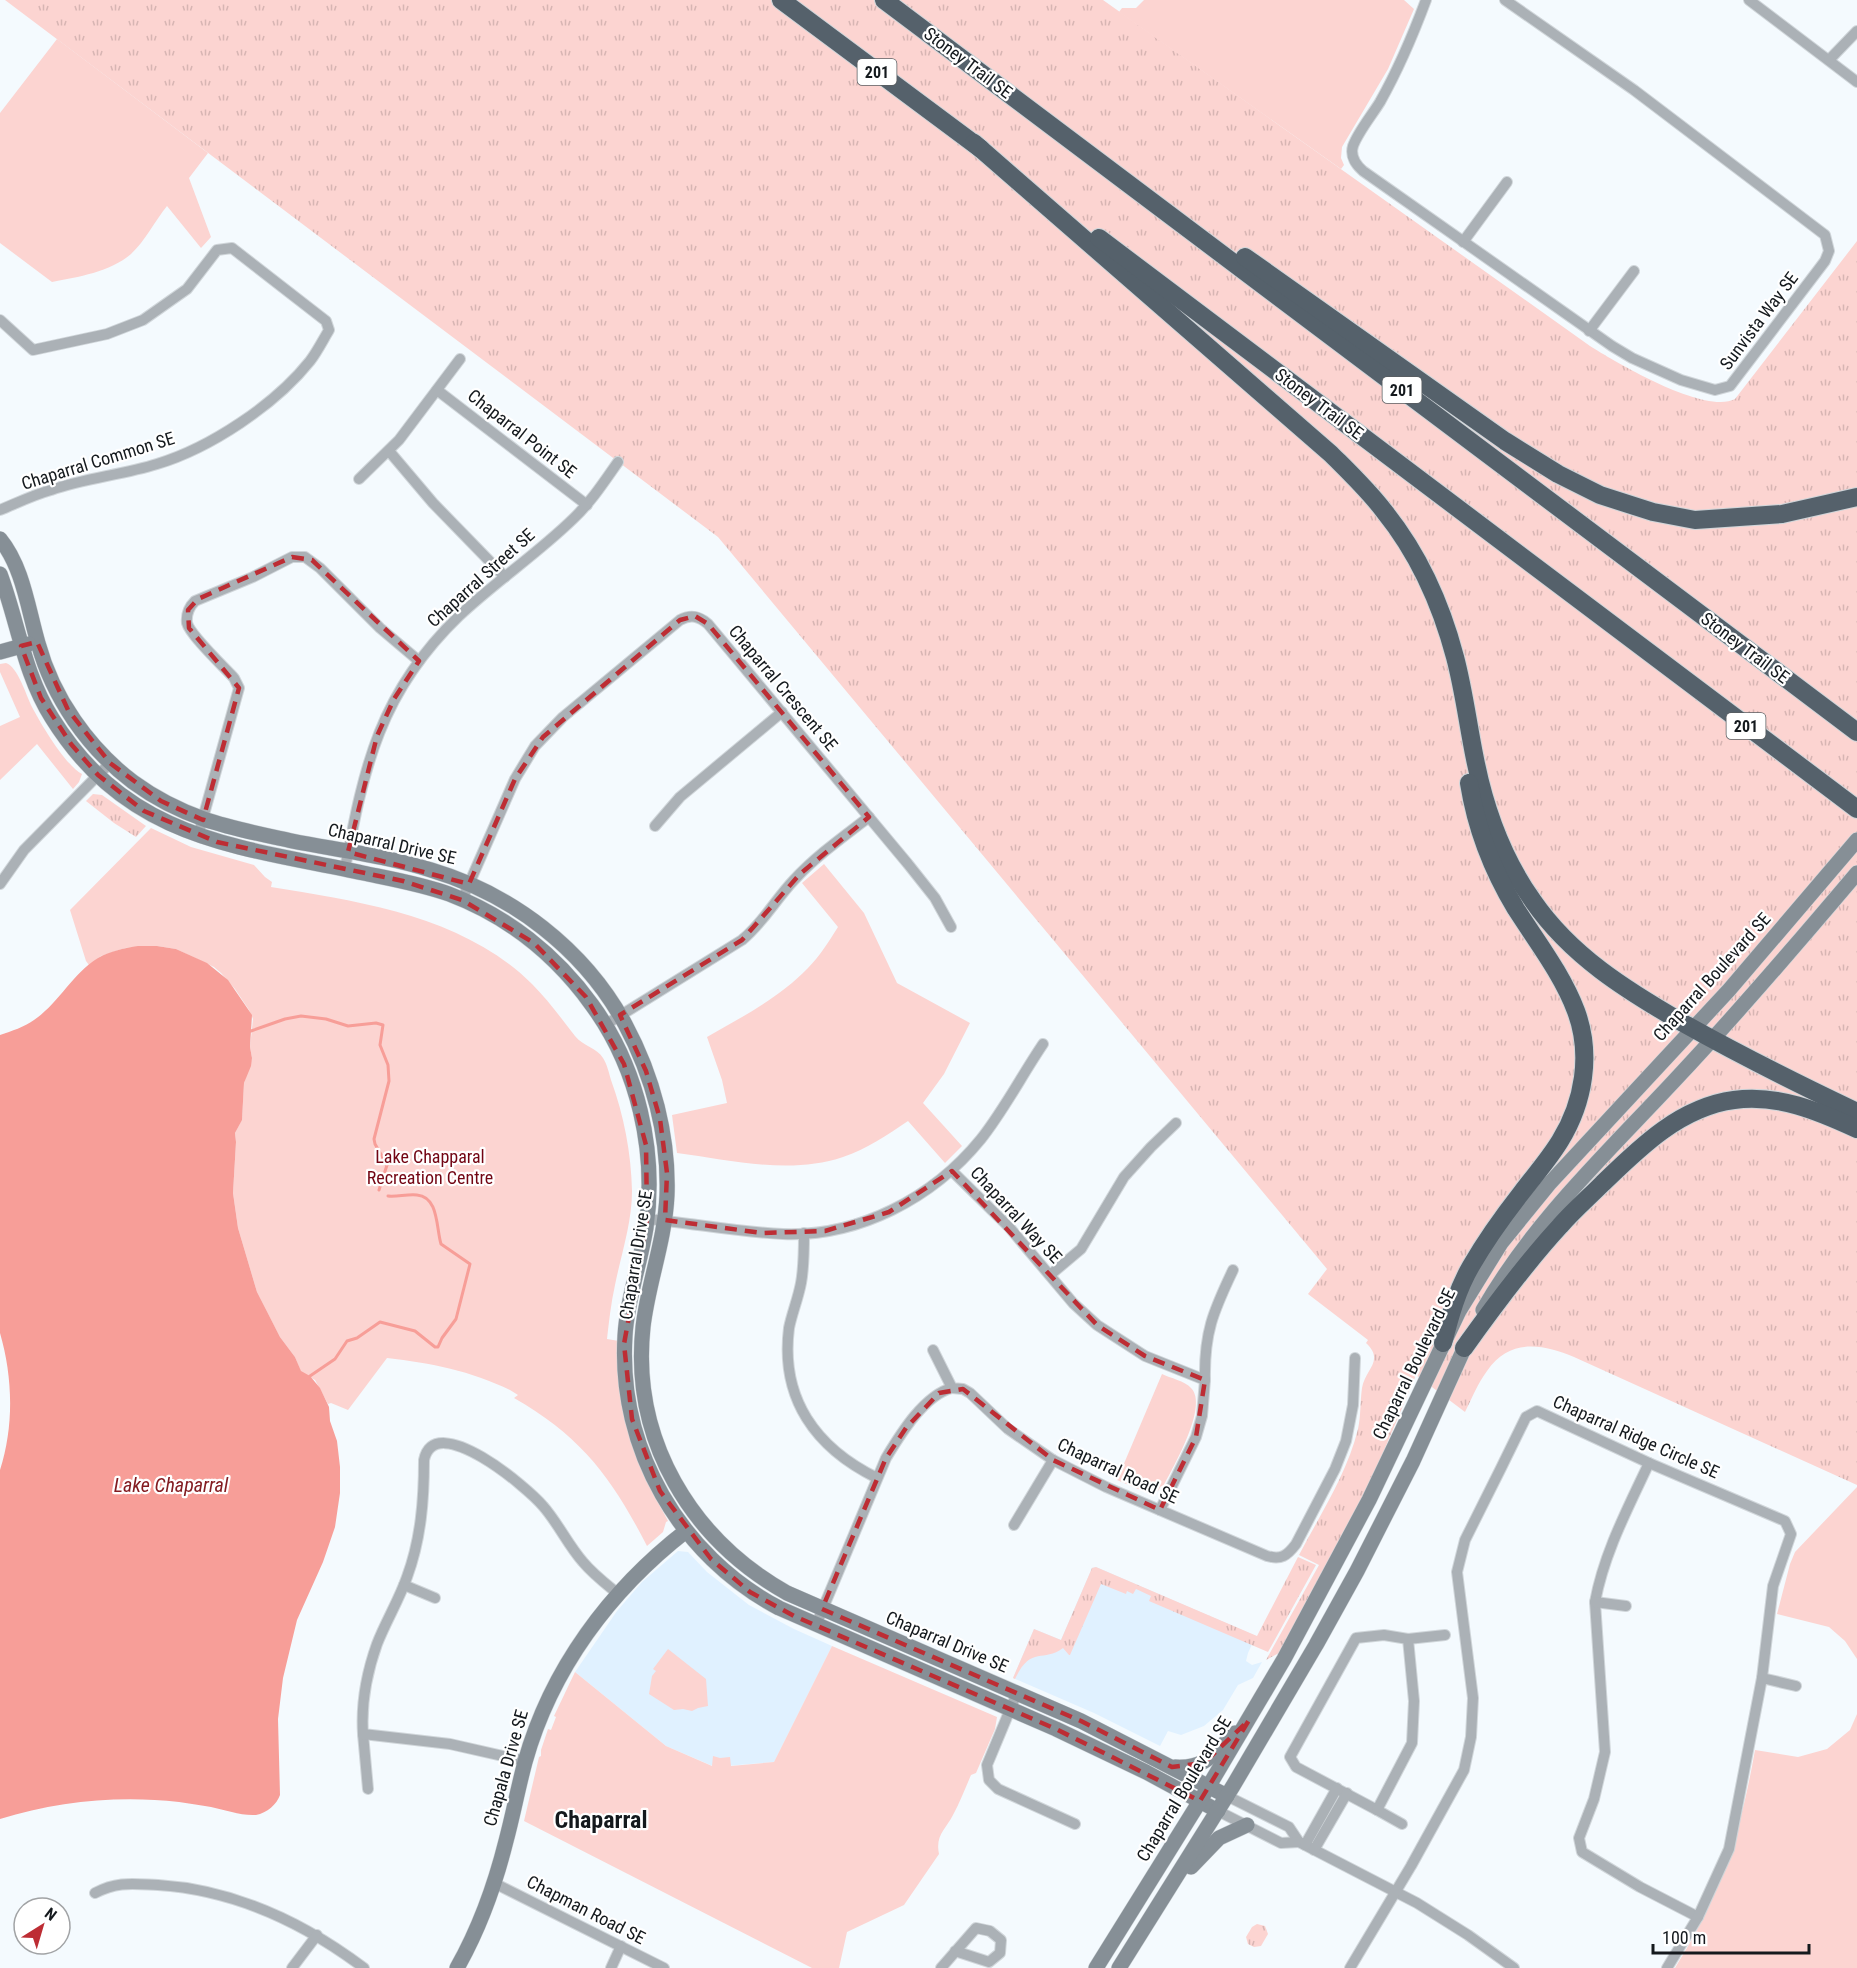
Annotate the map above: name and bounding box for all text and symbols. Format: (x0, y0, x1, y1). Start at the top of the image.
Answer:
street label: Stoney Trail SE (920, 23, 1017, 103)
road number: 201 (858, 59, 896, 85)
street label: Sunvista Way SE (1715, 268, 1802, 374)
street label: Stoney Trail SE (1271, 364, 1368, 444)
road number: 201 (1382, 377, 1422, 403)
street label: Chaparral Point SE (464, 385, 581, 483)
street label: Chaparral Common SE (19, 427, 177, 494)
street label: Chaparral Street SE (423, 524, 539, 631)
street label: Stoney Trail SE (1697, 608, 1794, 688)
street label: Chaparral Crescent SE (725, 620, 842, 755)
road number: 201 (1726, 713, 1766, 739)
street label: Chaparral Drive SE (326, 819, 458, 868)
street label: Chaparral Boulevard SE (1648, 908, 1775, 1045)
park label: Lake Chapparal Recreation Centre (367, 1146, 493, 1188)
street label: Chaparral Way SE (966, 1162, 1066, 1267)
street label: Chaparral Drive SE (615, 1189, 656, 1321)
street label: Chaparral Boulevard SE (1368, 1285, 1459, 1443)
street label: Chaparral Ridge Circle SE (1550, 1390, 1723, 1483)
street label: Chaparral Road SE (1054, 1433, 1182, 1508)
water label: Lake Chaparral (114, 1473, 229, 1497)
street label: Chaparral Drive SE (883, 1606, 1012, 1677)
street label: Chapala Drive SE (479, 1707, 532, 1829)
street label: Chaparral Boulevard SE (1132, 1712, 1235, 1865)
district label: Chaparral (555, 1806, 647, 1834)
street label: Chapman Road SE (524, 1871, 649, 1948)
north arrow (12, 1896, 72, 1956)
text: N (41, 1904, 60, 1925)
scale bar (1653, 1917, 1809, 1955)
text: 100 m (1662, 1927, 1706, 1948)

